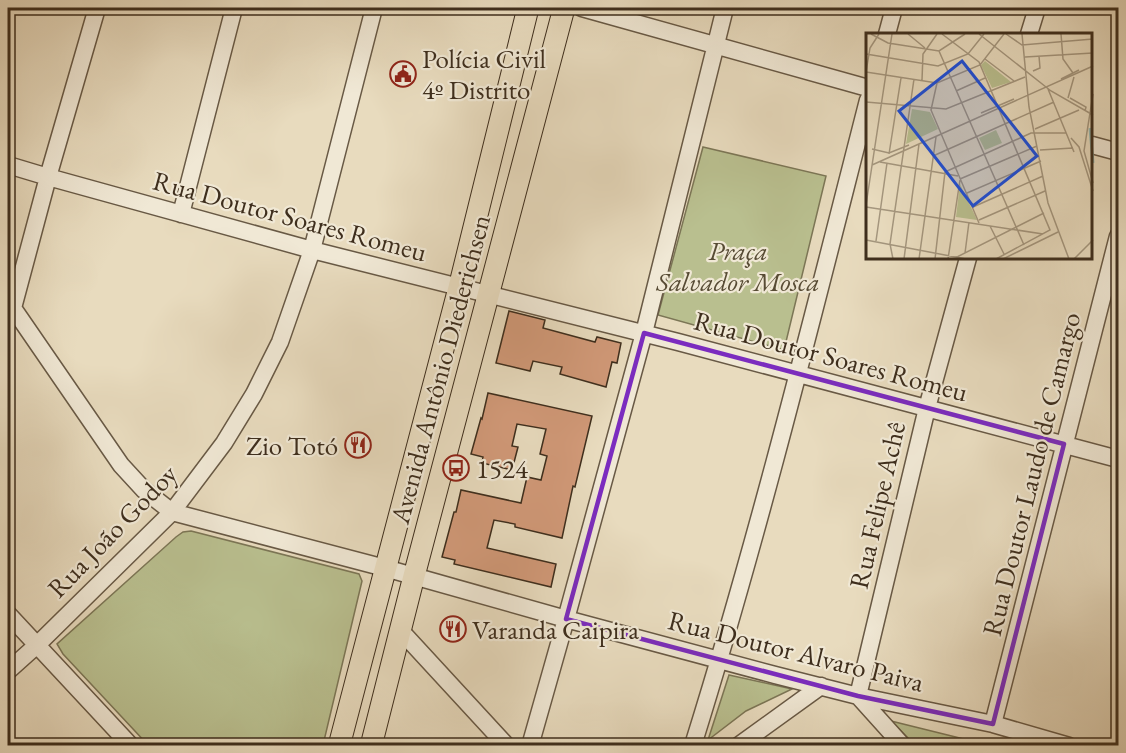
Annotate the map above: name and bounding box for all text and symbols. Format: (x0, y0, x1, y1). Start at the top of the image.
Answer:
inset map (866, 33, 1093, 260)
place label: Polícia Civil 4º Distrito (422, 41, 546, 107)
public building icon: Polícia Civil 4º Distrito (388, 59, 418, 89)
street label: Rua Doutor Soares Romeu (149, 163, 431, 269)
street label: Avenida Antônio Diederichsen (382, 210, 498, 529)
park label: Praça Salvador Mosca (655, 233, 820, 299)
street label: Rua Doutor Soares Romeu (690, 303, 972, 409)
street label: Rua Doutor Laudo de Camargo (974, 308, 1088, 640)
street label: Rua Felipe Achê (841, 418, 913, 592)
place label: Zio Totó (246, 428, 338, 463)
restaurant icon: Zio Totó (343, 430, 373, 460)
place label: 1524 (476, 451, 529, 486)
bus stop icon: 1524 (441, 453, 471, 483)
street label: Rua João Godoy (40, 457, 185, 605)
street label: Rua Doutor Alvaro Paiva (665, 602, 928, 700)
place label: Varanda Caipira (472, 612, 639, 647)
restaurant icon: Varanda Caipira (438, 614, 468, 644)

